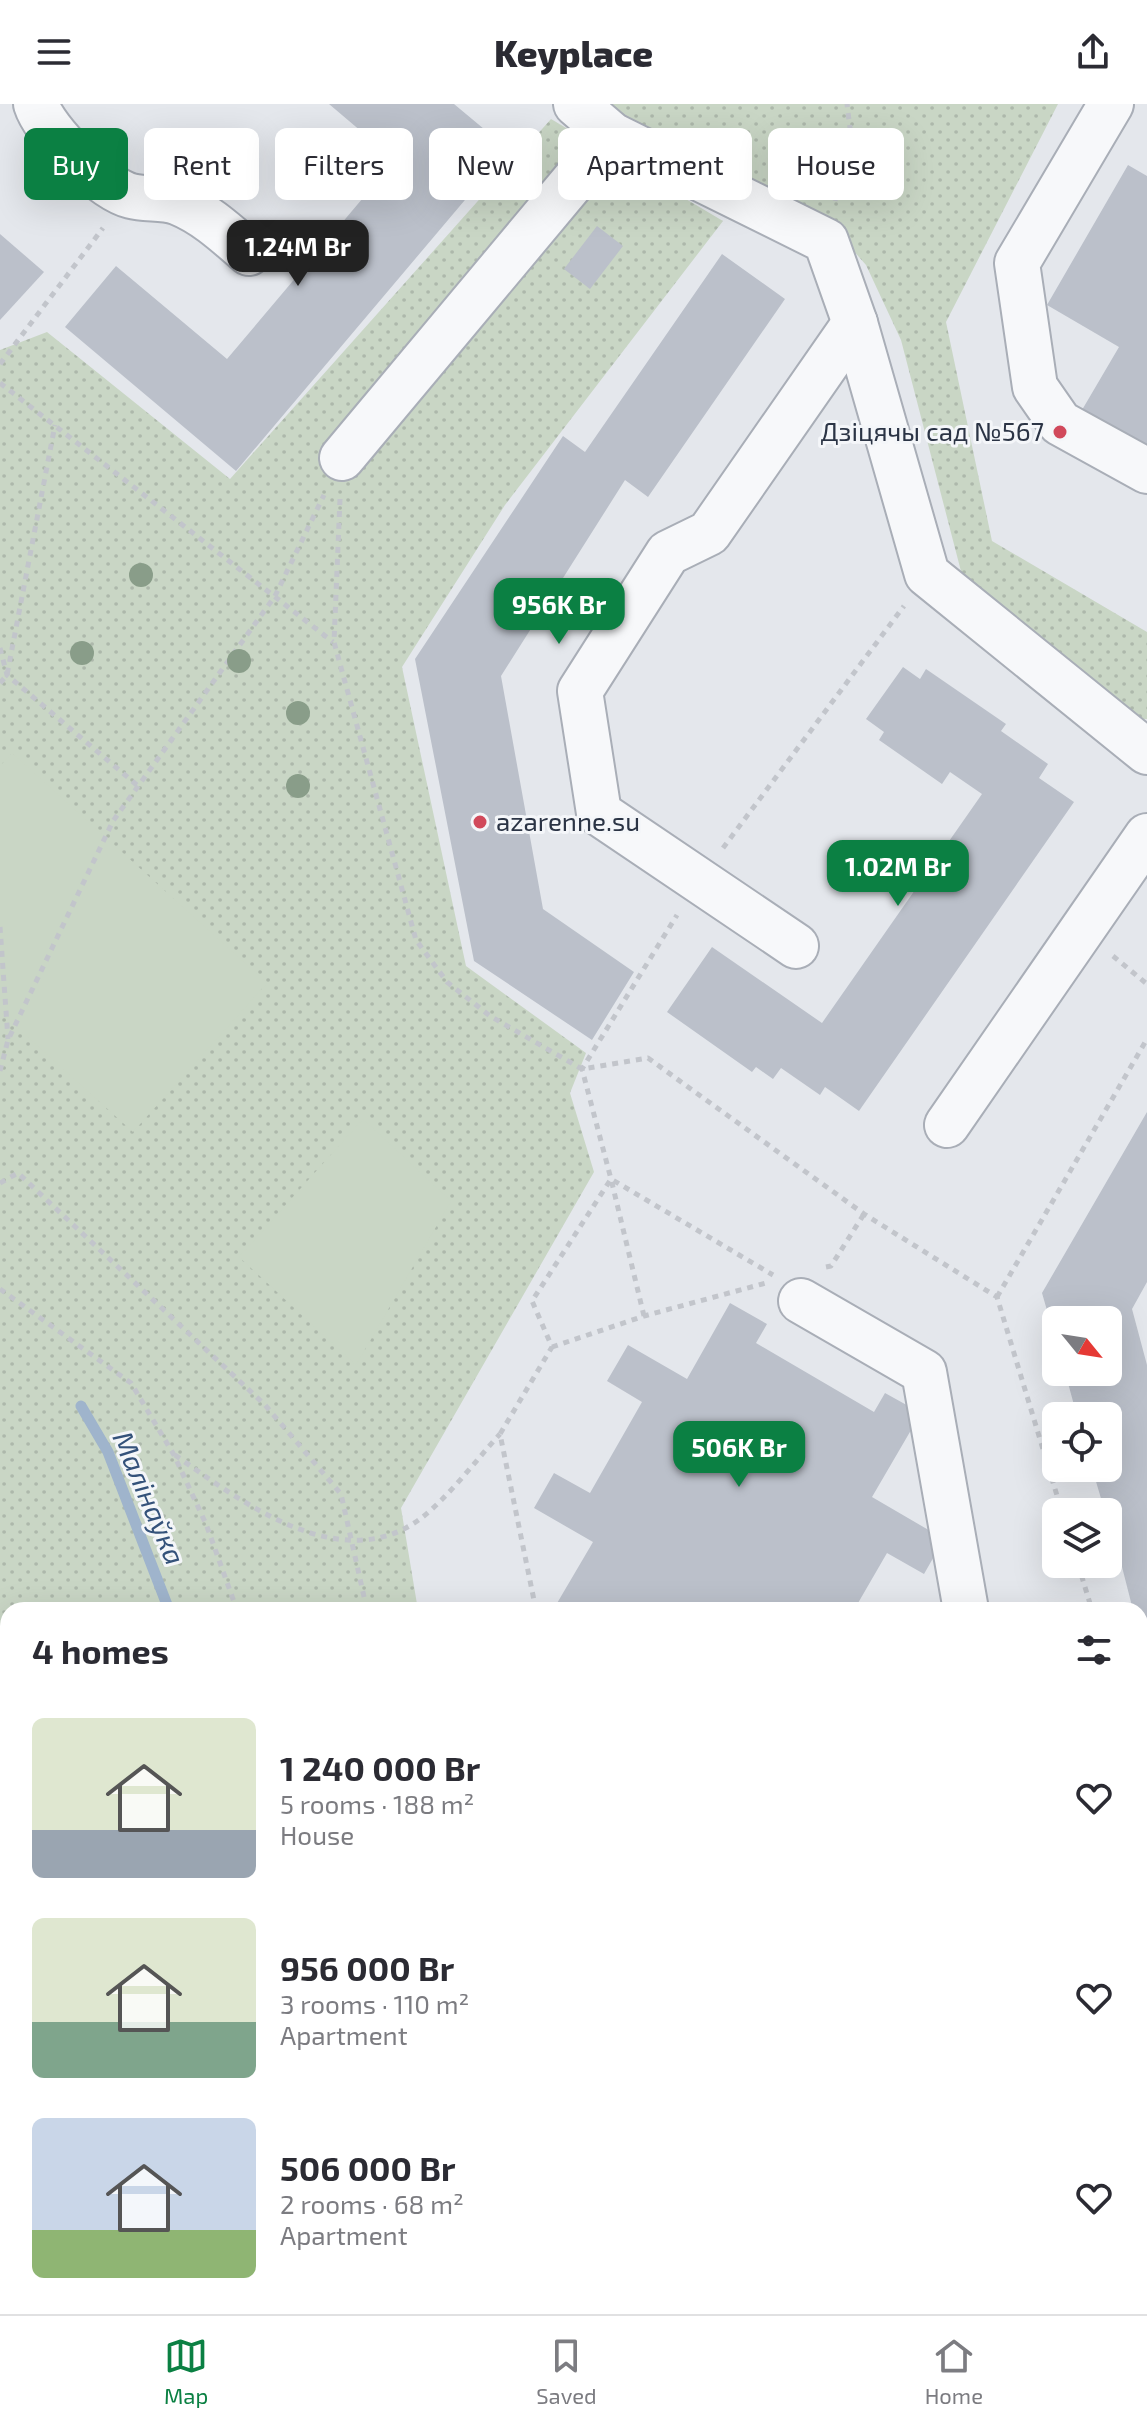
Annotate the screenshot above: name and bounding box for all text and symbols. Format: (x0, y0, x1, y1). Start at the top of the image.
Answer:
icon: menu (32, 30, 76, 74)
icon: share (1071, 30, 1115, 74)
text: Keyplace (494, 31, 653, 74)
chip: Buy (24, 128, 128, 200)
chip: Rent (144, 128, 259, 200)
chip: Filters (275, 128, 413, 200)
chip: New (429, 128, 542, 200)
chip: Apartment (558, 128, 752, 200)
chip: House (768, 128, 904, 200)
pin: 1.24M Br (215, 220, 381, 288)
text: 1.24M Br (245, 230, 351, 261)
place label: Дзіцячы сад №567 (821, 415, 1044, 446)
marker: Дзіцячы сад №567 (1051, 423, 1069, 441)
pin: 956K Br (485, 578, 633, 646)
text: 956K Br (512, 588, 606, 619)
place label: azarenne.su (496, 805, 640, 836)
marker: azarenne.su (471, 813, 489, 831)
pin: 1.02M Br (815, 840, 981, 908)
text: 1.02M Br (845, 850, 951, 881)
north arrow (1042, 1306, 1122, 1386)
map controls (1042, 1306, 1122, 1578)
button: locate (1042, 1402, 1122, 1482)
pin: 506K Br (665, 1421, 813, 1489)
water label: Малінаўка (107, 1426, 193, 1569)
text: 506K Br (691, 1431, 787, 1462)
button: layers (1042, 1498, 1122, 1578)
icon: filters (1072, 1628, 1116, 1672)
text: 4 homes (32, 1630, 169, 1671)
text: 1 240 000 Br (280, 1747, 480, 1788)
icon: home (96, 1750, 192, 1846)
icon: heart (1072, 1776, 1116, 1820)
text: 5 rooms · 188 m² (280, 1788, 474, 1819)
text: House (280, 1819, 354, 1850)
text: 956 000 Br (280, 1947, 454, 1988)
icon: home (96, 1950, 192, 2046)
icon: heart (1072, 1976, 1116, 2020)
text: 3 rooms · 110 m² (280, 1988, 469, 2019)
text: Apartment (280, 2019, 408, 2050)
text: 506 000 Br (280, 2147, 456, 2188)
icon: home (96, 2150, 192, 2246)
icon: heart (1072, 2176, 1116, 2220)
text: 2 rooms · 68 m² (280, 2188, 464, 2219)
text: Apartment (280, 2219, 408, 2250)
tab: Map (164, 2334, 208, 2408)
tab: Saved (536, 2334, 597, 2408)
tab: Home (925, 2334, 983, 2408)

